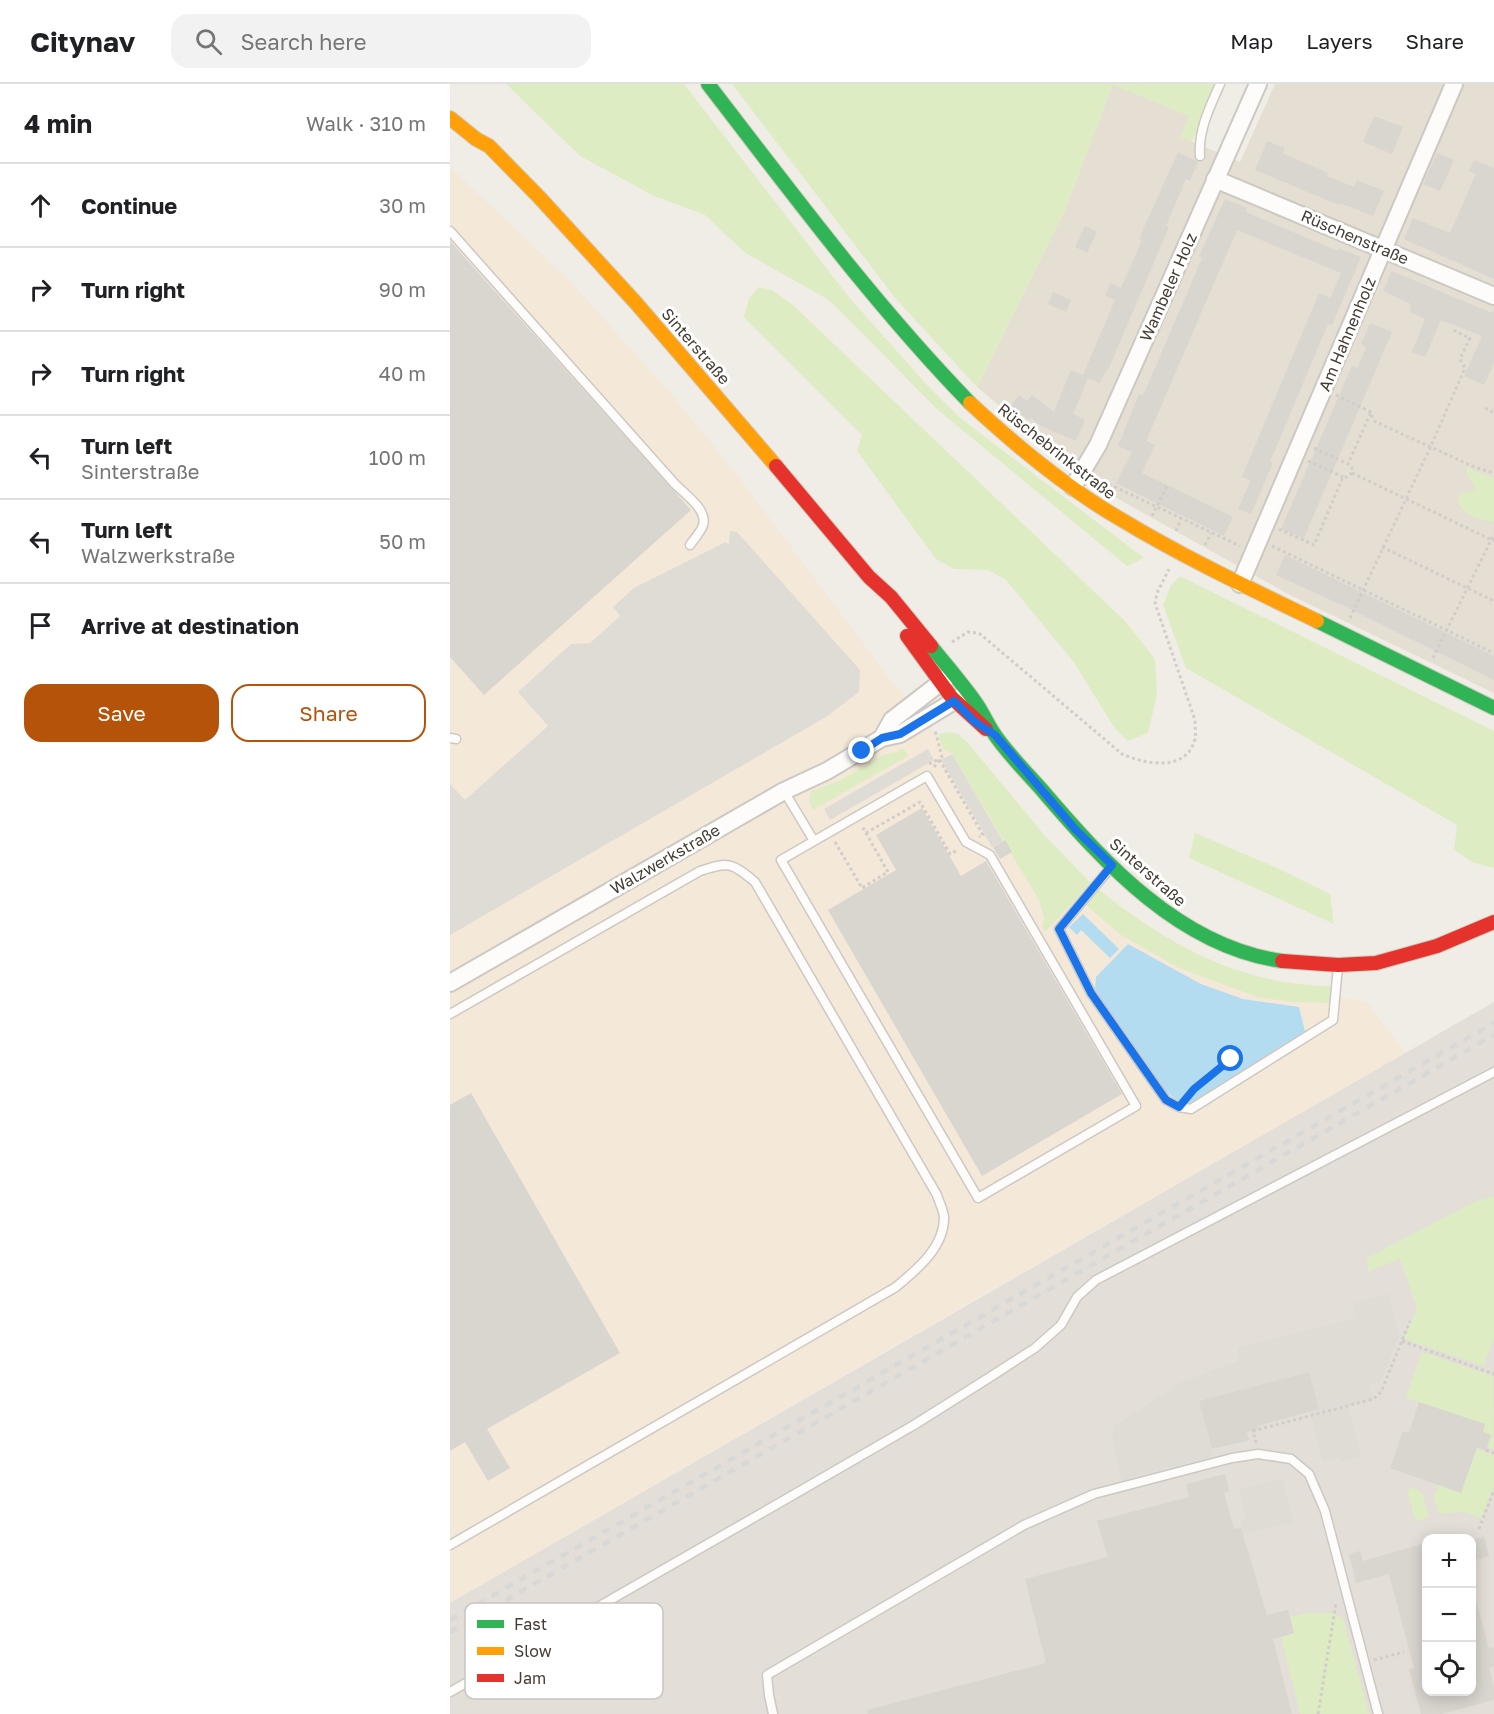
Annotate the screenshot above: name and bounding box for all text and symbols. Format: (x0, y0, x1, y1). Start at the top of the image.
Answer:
search box (171, 14, 591, 68)
text: Citynav (30, 25, 135, 58)
icon: search (192, 25, 225, 58)
text: Search here (240, 28, 366, 55)
text: Map (1230, 28, 1273, 54)
text: Layers (1306, 28, 1373, 54)
text: Share (1406, 28, 1464, 54)
text: 4 min (24, 108, 92, 139)
text: Walk · 310 m (306, 111, 426, 135)
icon: ahead (24, 189, 57, 222)
text: Continue (81, 192, 177, 219)
text: 30 m (379, 193, 426, 217)
street label: Rüschenstraße (1298, 205, 1412, 269)
street label: Wambeler Holz (1135, 230, 1201, 344)
icon: right (24, 273, 57, 306)
street label: Am Hahnenholz (1314, 274, 1380, 394)
text: Turn right (81, 276, 185, 303)
text: 90 m (379, 277, 426, 301)
street label: Sinterstraße (657, 304, 735, 388)
icon: right (24, 357, 57, 390)
text: Turn right (81, 360, 185, 387)
text: 40 m (379, 361, 426, 385)
street label: Rüschebrinkstraße (994, 399, 1120, 503)
text: Turn left (81, 432, 172, 459)
icon: left (24, 441, 57, 474)
text: 100 m (369, 445, 426, 469)
text: Sinterstraße (81, 459, 199, 483)
text: Turn left (81, 516, 172, 543)
icon: left (24, 525, 57, 558)
text: 50 m (379, 529, 426, 553)
text: Walzwerkstraße (81, 543, 235, 567)
icon: arrive (24, 609, 57, 642)
text: Arrive at destination (81, 612, 299, 639)
button: Save (24, 684, 219, 742)
button: Share (231, 684, 426, 742)
route end (848, 737, 874, 763)
street label: Walzwerkstraße (607, 820, 723, 898)
street label: Sinterstraße (1106, 833, 1190, 911)
route start (1217, 1045, 1243, 1071)
map controls (1422, 1534, 1476, 1696)
button: + (1422, 1534, 1476, 1588)
button: − (1422, 1588, 1476, 1642)
legend (465, 1603, 663, 1699)
text: Fast (514, 1614, 547, 1634)
text: Slow (514, 1641, 552, 1661)
button: locate (1422, 1642, 1476, 1696)
text: Jam (514, 1668, 546, 1688)

